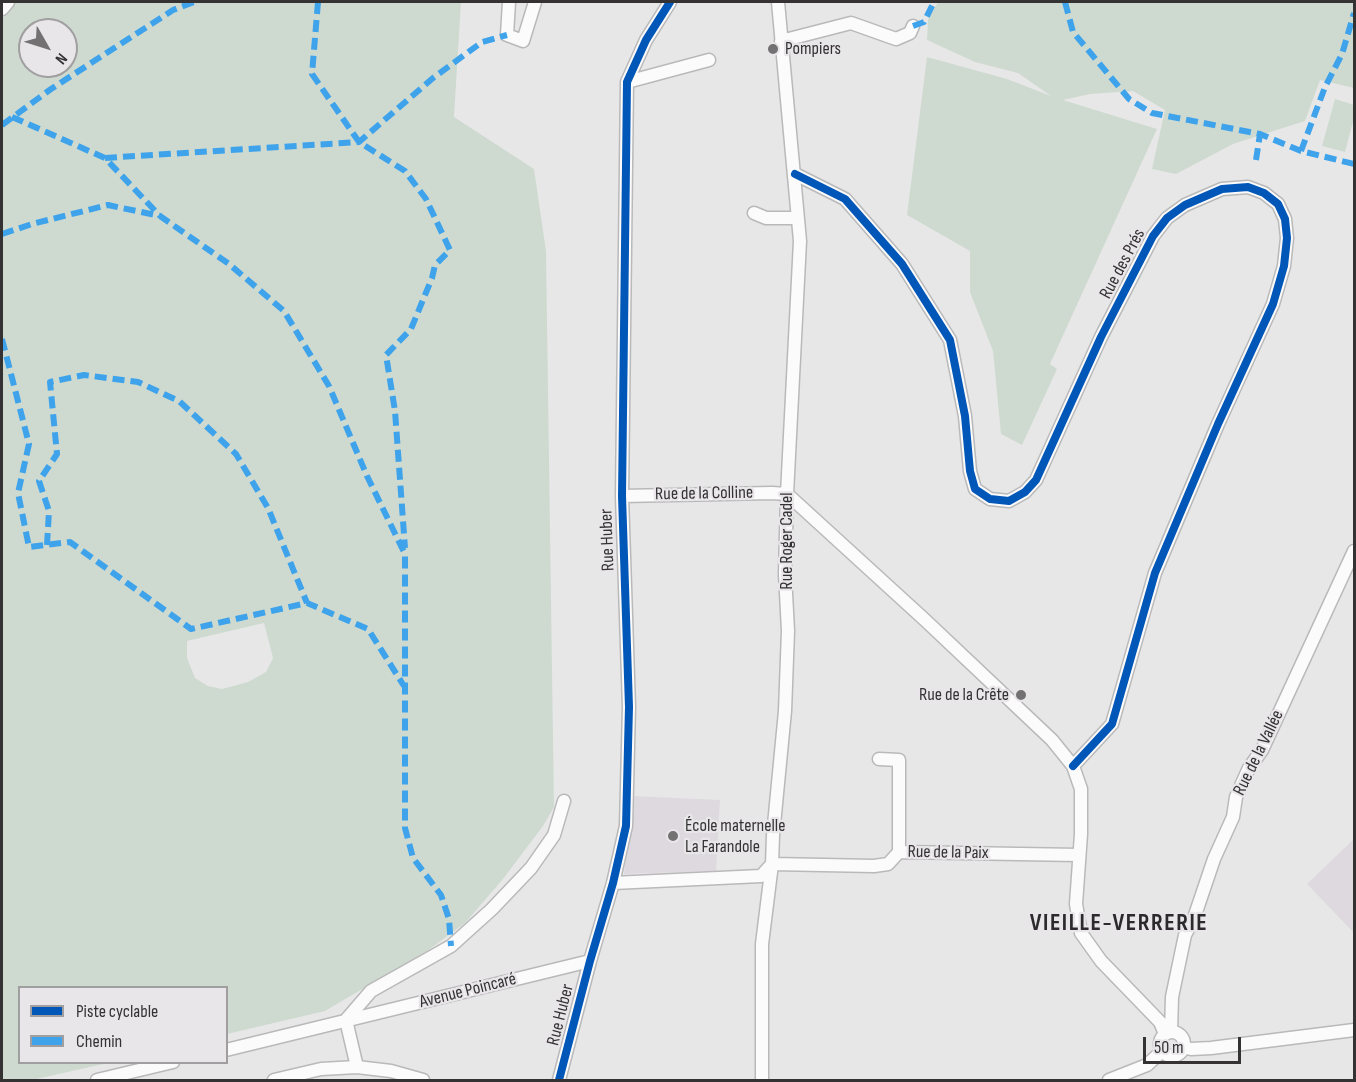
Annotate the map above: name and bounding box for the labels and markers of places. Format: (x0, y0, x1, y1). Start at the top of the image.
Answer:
place label: Pompiers (785, 38, 841, 60)
marker: Pompiers (766, 42, 780, 56)
place label: Rue de la Crête (919, 684, 1009, 706)
marker: Rue de la Crête (1014, 688, 1028, 702)
place label: École maternelle La Farandole (685, 815, 785, 858)
marker: École maternelle La Farandole (666, 829, 680, 843)

